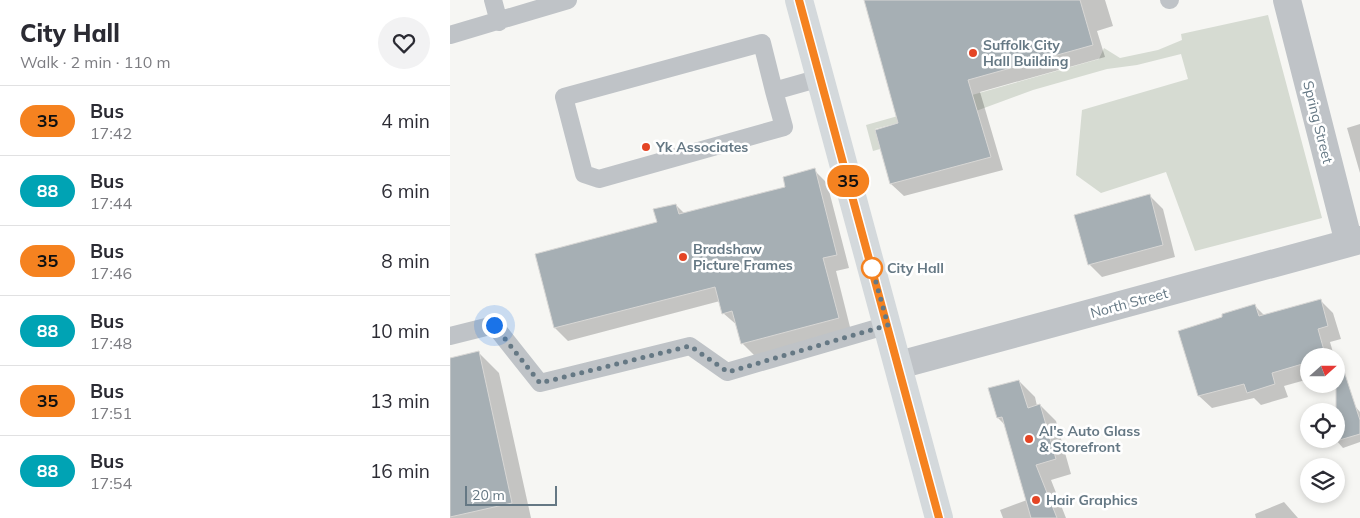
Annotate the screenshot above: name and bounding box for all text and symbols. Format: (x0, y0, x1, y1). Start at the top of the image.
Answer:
button: heart (378, 17, 430, 69)
text: City Hall (20, 18, 120, 48)
place label: Suffolk City Hall Building (983, 36, 1068, 70)
marker: Suffolk City Hall Building (967, 47, 979, 59)
text: Walk · 2 min · 110 m (20, 52, 171, 72)
street label: Spring Street (1299, 79, 1337, 165)
text: Bus (90, 99, 124, 123)
text: 35 (37, 109, 58, 132)
text: 4 min (381, 109, 430, 133)
text: 17:42 (90, 123, 132, 143)
place label: Yk Associates (655, 138, 748, 156)
marker: Yk Associates (640, 141, 652, 153)
line badge: 35 (826, 165, 870, 197)
text: Bus (90, 169, 124, 193)
text: 35 (837, 169, 859, 192)
text: 88 (37, 179, 58, 202)
text: 6 min (381, 179, 430, 203)
text: 17:44 (90, 193, 132, 213)
text: Bus (90, 239, 124, 263)
place label: Bradshaw Picture Frames (693, 240, 793, 274)
text: 35 (37, 249, 58, 272)
text: 8 min (381, 249, 430, 273)
marker: Bradshaw Picture Frames (677, 251, 689, 263)
marker: City Hall (861, 257, 883, 279)
place label: City Hall (887, 259, 944, 277)
text: 17:46 (90, 263, 132, 283)
street label: North Street (1088, 284, 1170, 322)
text: Bus (90, 309, 124, 333)
your location (482, 313, 507, 338)
text: 88 (37, 319, 58, 342)
text: 10 min (370, 319, 430, 343)
text: 17:48 (90, 333, 132, 353)
north arrow (1300, 348, 1345, 392)
map controls (1300, 348, 1345, 503)
text: Bus (90, 379, 124, 403)
text: 35 (37, 389, 58, 412)
text: 13 min (370, 389, 430, 413)
text: 17:51 (90, 403, 132, 423)
button: locate (1300, 403, 1345, 448)
place label: Al's Auto Glass & Storefront (1039, 422, 1140, 456)
marker: Al's Auto Glass & Storefront (1023, 433, 1035, 445)
text: Bus (90, 449, 124, 473)
button: layers (1300, 458, 1345, 503)
text: 88 (37, 459, 58, 482)
text: 16 min (370, 459, 430, 483)
text: 17:54 (90, 473, 132, 493)
scale bar (465, 483, 558, 506)
text: 20 m (472, 486, 505, 504)
place label: Hair Graphics (1046, 491, 1138, 509)
marker: Hair Graphics (1030, 494, 1042, 506)

